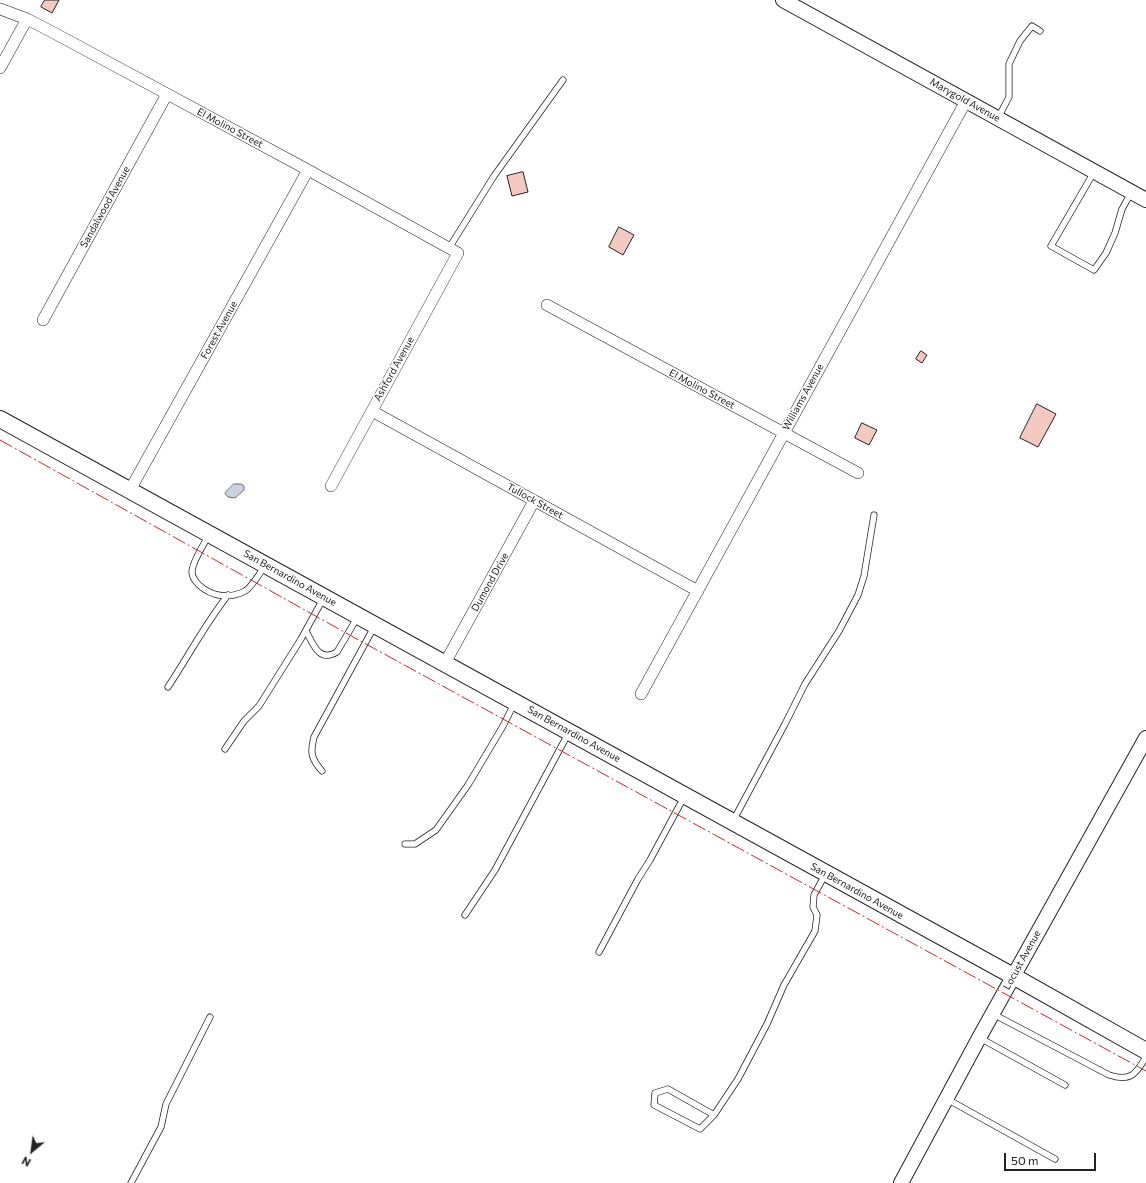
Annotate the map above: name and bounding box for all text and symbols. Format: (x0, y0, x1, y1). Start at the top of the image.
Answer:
street label: Marygold Avenue (928, 76, 1002, 124)
street label: El Molino Street (195, 106, 265, 150)
street label: Sandalwood Avenue (78, 164, 132, 250)
street label: Forest Avenue (198, 299, 240, 361)
street label: Ashford Avenue (371, 335, 417, 403)
street label: Williams Avenue (780, 362, 826, 432)
street label: El Molino Street (667, 367, 737, 411)
street label: Tullock Street (505, 481, 565, 521)
street label: San Bernardino Avenue (241, 547, 339, 609)
street label: Dumond Drive (469, 551, 511, 613)
street label: San Bernardino Avenue (525, 703, 623, 765)
street label: San Bernardino Avenue (808, 860, 906, 922)
street label: Locust Avenue (1001, 928, 1043, 992)
north arrow (12, 1131, 52, 1171)
scale bar (1006, 1145, 1098, 1171)
text: 50 m (1011, 1153, 1039, 1167)
text: N (19, 1154, 33, 1170)

